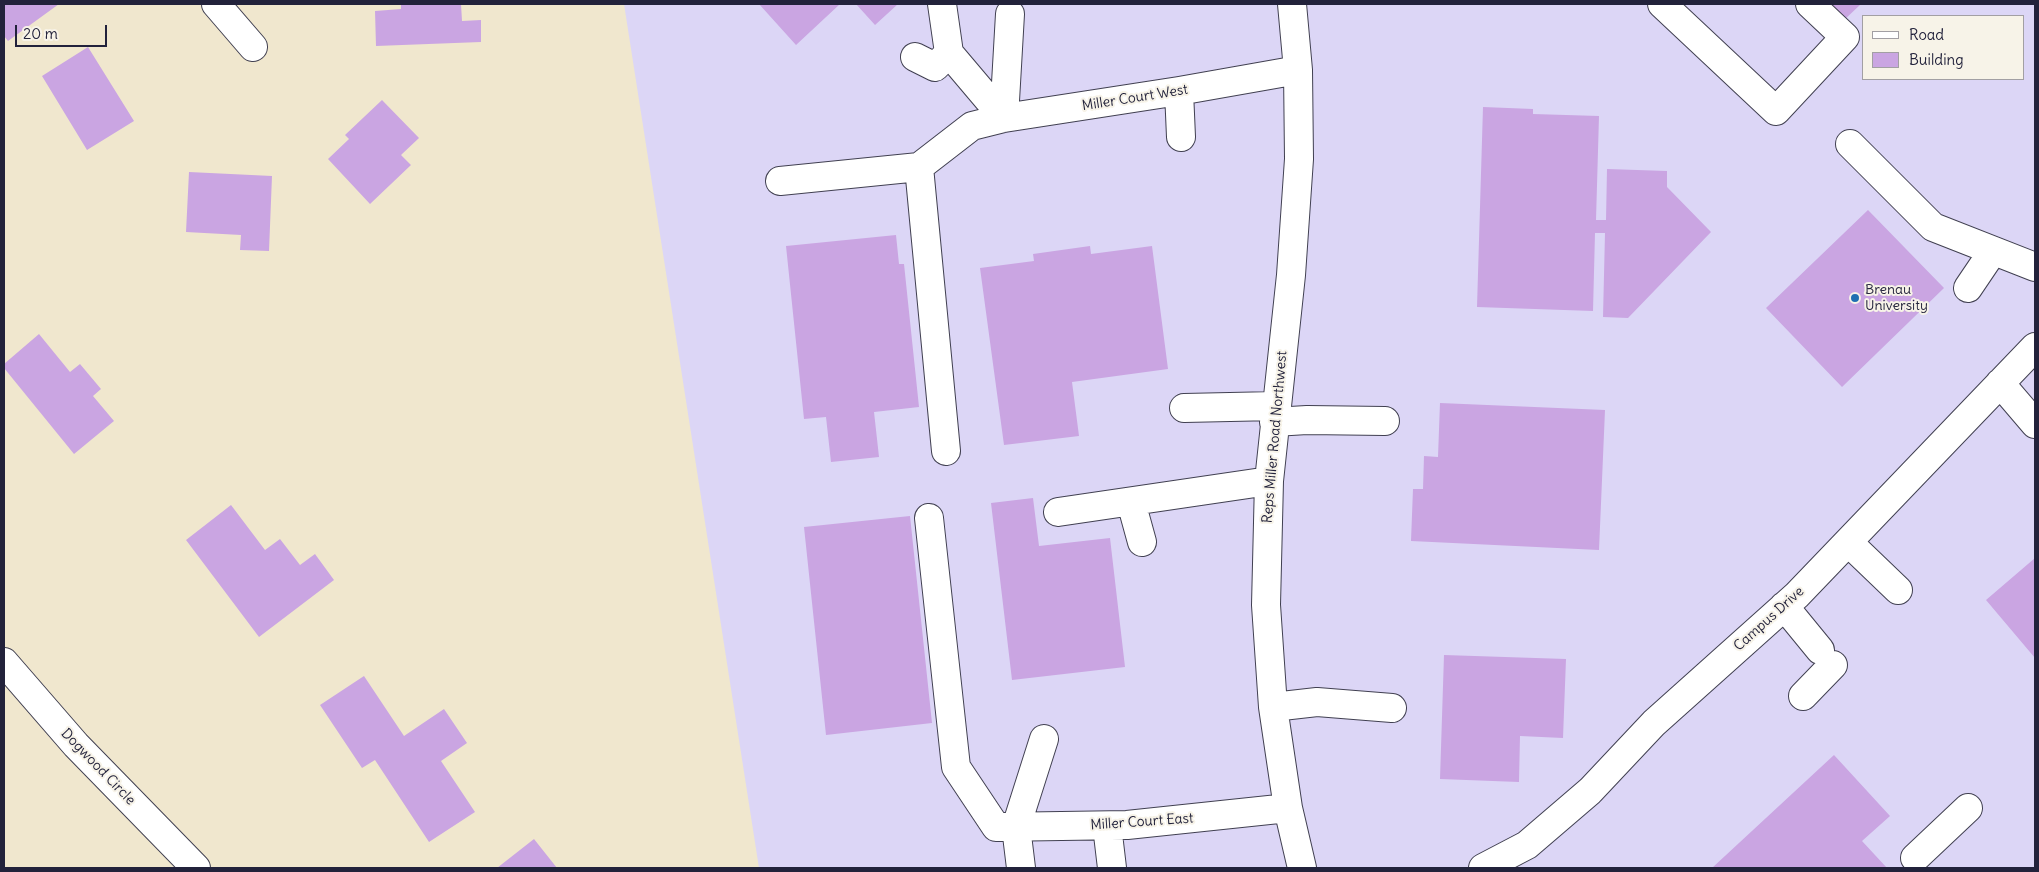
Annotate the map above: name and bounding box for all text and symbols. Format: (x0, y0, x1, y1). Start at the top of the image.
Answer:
scale bar (18, 15, 110, 47)
legend (1862, 15, 2024, 80)
text: 20 m (23, 24, 58, 43)
text: Road (1909, 25, 1944, 44)
text: Building (1909, 50, 1964, 69)
street label: Miller Court West (1081, 81, 1189, 115)
place label: Brenau University (1865, 282, 1928, 314)
marker: Brenau University (1849, 292, 1861, 304)
street label: Reps Miller Road Northwest (1259, 350, 1291, 524)
street label: Campus Drive (1731, 583, 1807, 655)
street label: Dogwood Circle (57, 725, 139, 809)
street label: Miller Court East (1090, 810, 1194, 834)

